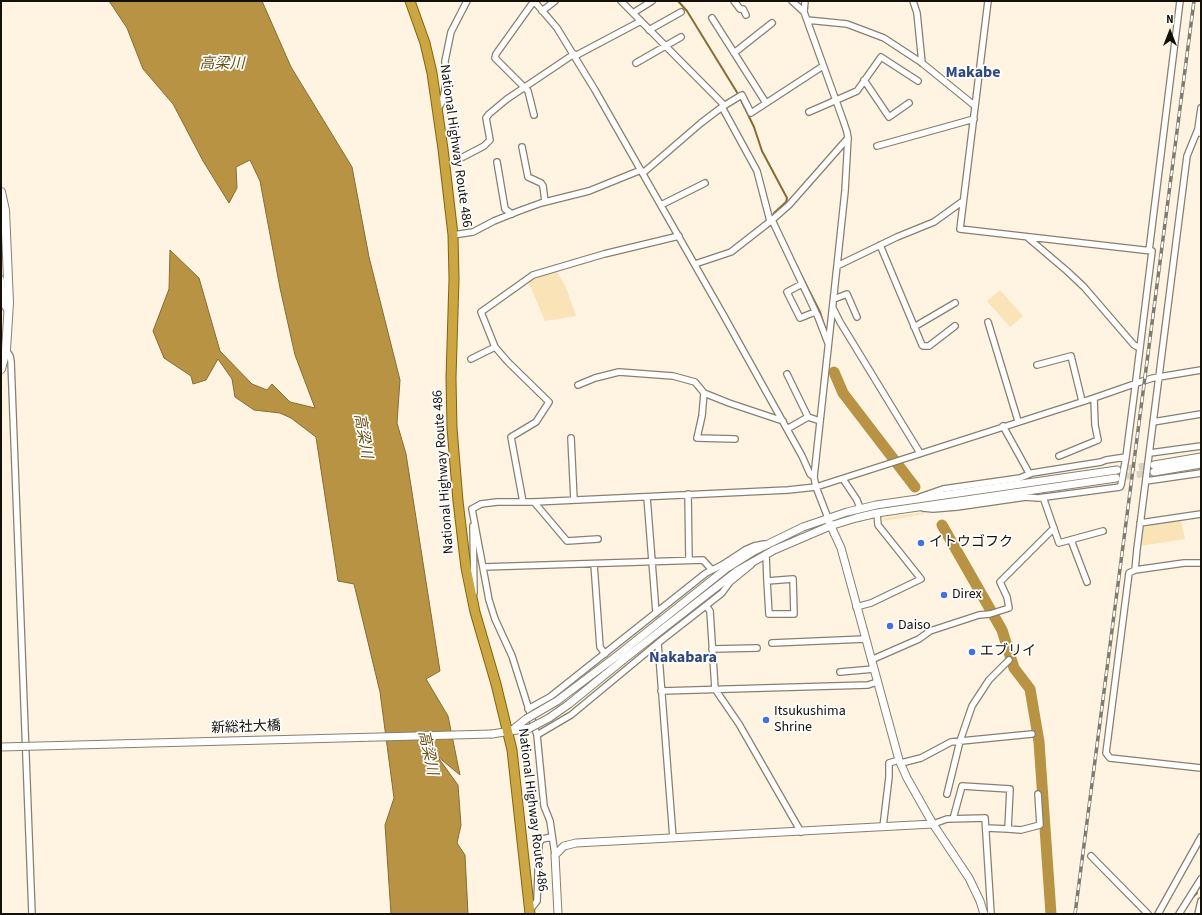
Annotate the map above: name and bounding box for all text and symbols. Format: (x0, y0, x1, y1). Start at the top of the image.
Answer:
north arrow (1150, 12, 1190, 52)
text: N (1166, 12, 1174, 27)
water label: 高梁川 (200, 56, 244, 74)
street label: National Highway Route 486 (435, 63, 475, 229)
district label: Makabe (945, 63, 1001, 83)
street label: National Highway Route 486 (430, 389, 458, 555)
water label: 高梁川 (349, 412, 375, 460)
place label: イトウゴフク (929, 535, 1013, 551)
marker: イトウゴフク (916, 538, 926, 548)
place label: Direx (952, 587, 982, 603)
marker: Direx (939, 590, 949, 600)
place label: Daiso (898, 618, 931, 634)
marker: Daiso (885, 621, 895, 631)
place label: エブリイ (980, 644, 1036, 660)
marker: エブリイ (967, 647, 977, 657)
district label: Nakabara (649, 648, 717, 668)
place label: Itsukushima Shrine (774, 704, 846, 736)
marker: Itsukushima Shrine (761, 715, 771, 725)
street label: 新総社大橋 (211, 718, 281, 738)
street label: National Highway Route 486 (514, 727, 550, 893)
water label: 高梁川 (414, 729, 440, 777)

